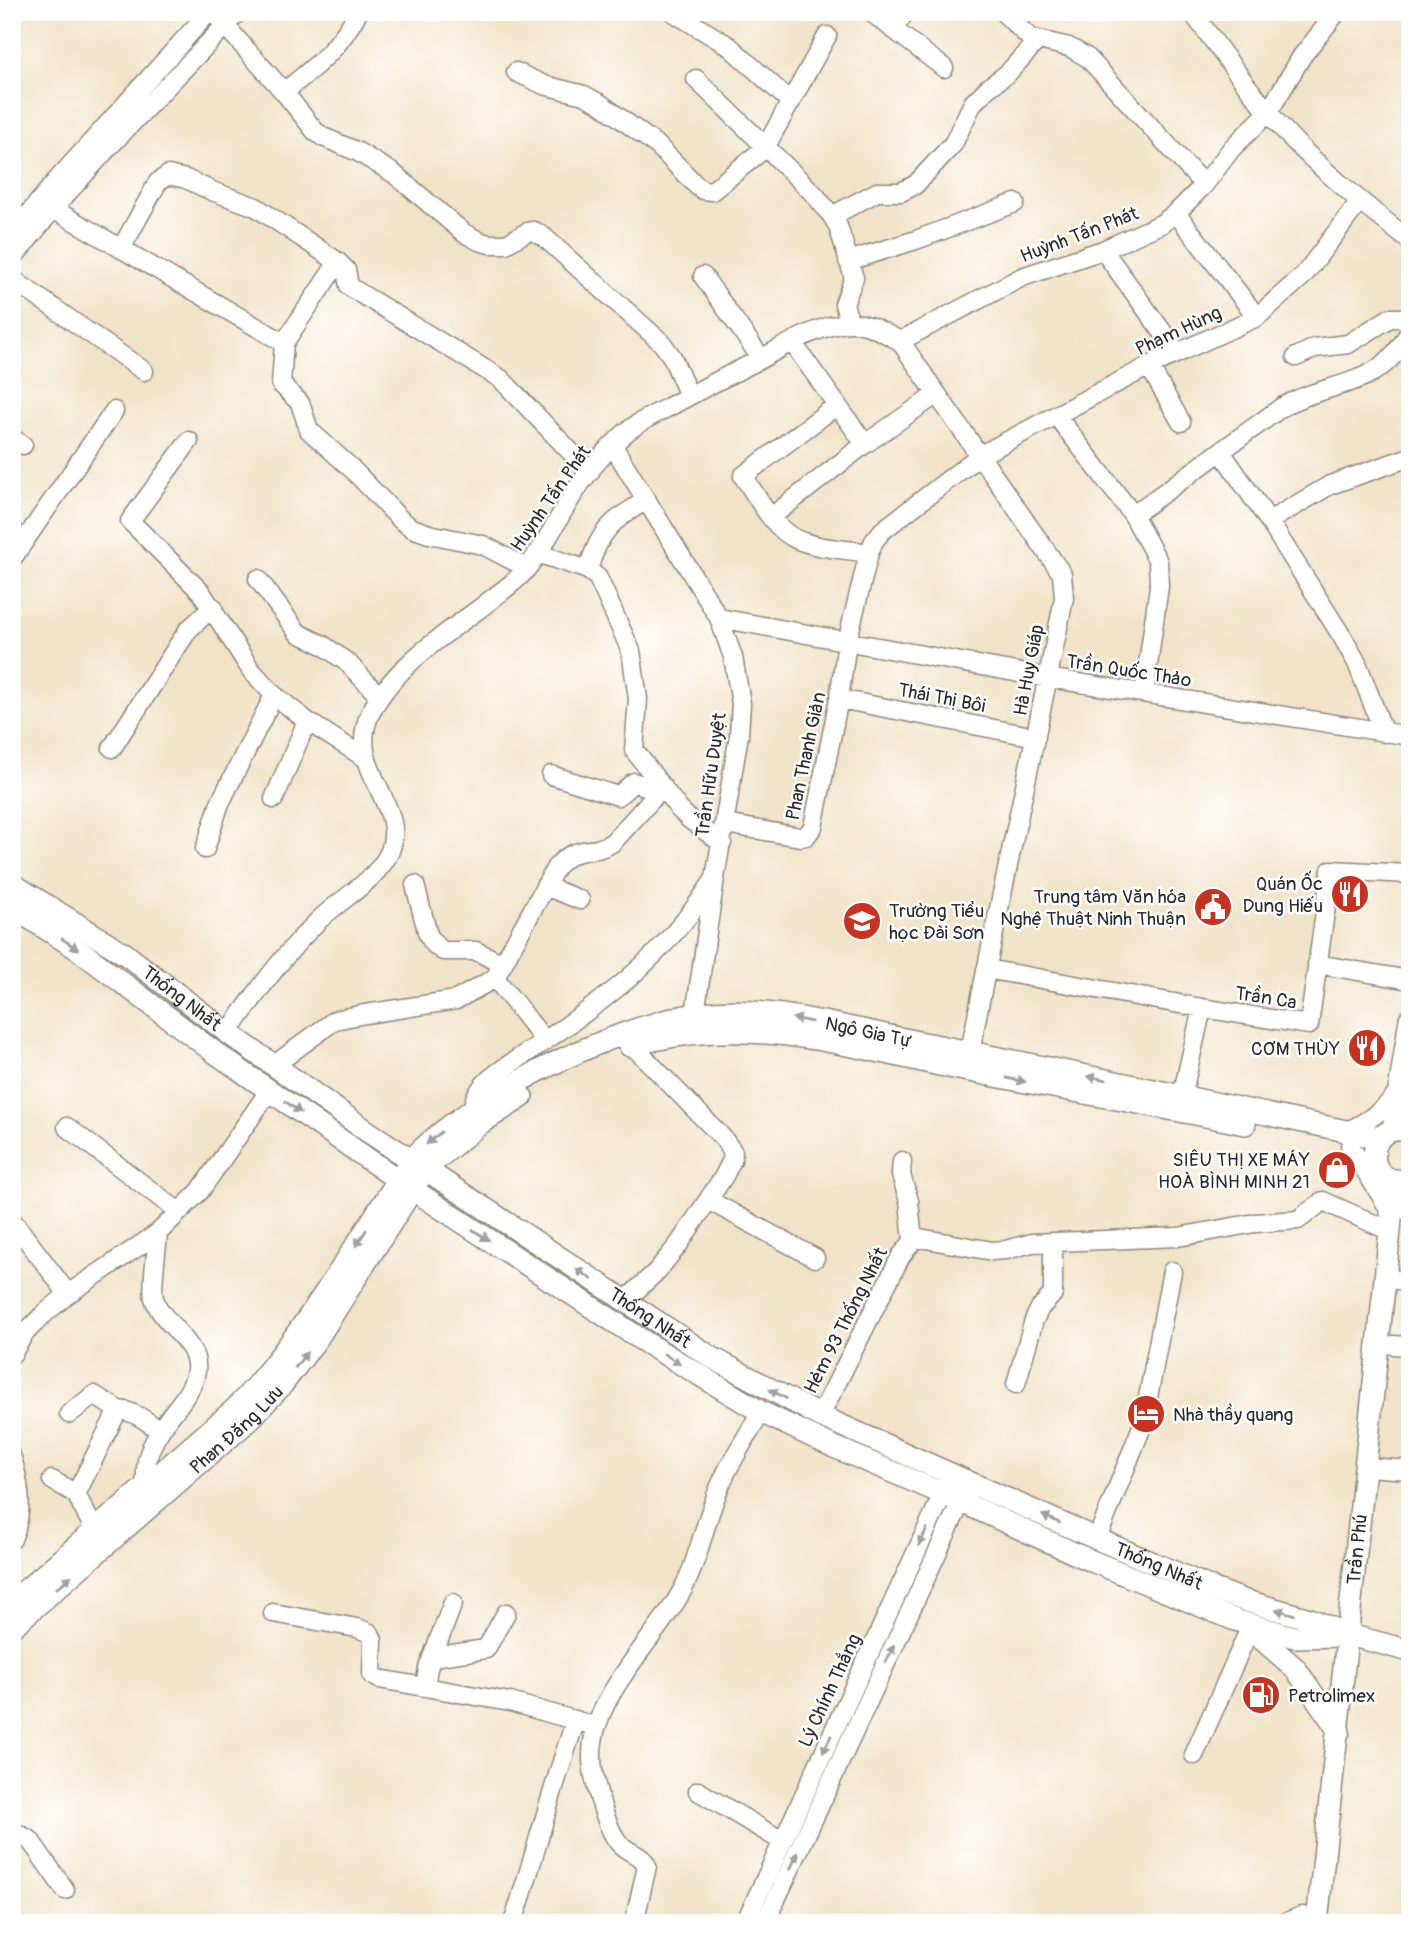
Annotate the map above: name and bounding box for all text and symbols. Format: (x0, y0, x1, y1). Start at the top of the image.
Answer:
street label: Huỳnh Tấn Phát (1017, 201, 1142, 268)
street label: Phạm Hùng (1132, 301, 1225, 361)
street label: Huỳnh Tấn Phát (505, 440, 597, 557)
street label: Hà Huy Giáp (1008, 622, 1050, 718)
street label: Trần Quốc Thảo (1065, 649, 1193, 693)
street label: Thái Thị Bôi (896, 678, 988, 718)
street label: Phan Thanh Giản (781, 690, 831, 823)
street label: Trần Hữu Duyệt (690, 711, 732, 839)
place label: Quán Ốc Dung Hiếu (1242, 870, 1323, 918)
restaurant icon: Quán Ốc Dung Hiếu (1329, 873, 1371, 915)
place label: Trung tâm Văn hóa Nghệ Thuật Ninh Thuận (1000, 885, 1186, 931)
public building icon: Trung tâm Văn hóa Nghệ Thuật Ninh Thuận (1192, 886, 1234, 928)
place label: Trường Tiểu học Đài Sơn (889, 899, 984, 945)
school or university icon: Trường Tiểu học Đài Sơn (841, 900, 883, 942)
one-way arrow (60, 938, 79, 951)
street label: Thống Nhất (137, 961, 226, 1037)
street label: Trần Ca (1233, 981, 1299, 1015)
street label: Ngô Gia Tự (823, 1012, 914, 1053)
one-way arrow (791, 1014, 813, 1025)
restaurant icon: CƠM THÙY (1346, 1027, 1388, 1069)
place label: CƠM THÙY (1251, 1037, 1340, 1061)
one-way arrow (1086, 1073, 1108, 1084)
one-way arrow (1005, 1074, 1027, 1085)
one-way arrow (284, 1100, 302, 1114)
one-way arrow (425, 1130, 443, 1146)
place label: SIÊU THỊ XE MÁY HOÀ BÌNH MINH 21 (1158, 1148, 1310, 1194)
shop icon: SIÊU THỊ XE MÁY HOÀ BÌNH MINH 21 (1316, 1149, 1358, 1191)
one-way arrow (354, 1228, 367, 1247)
one-way arrow (472, 1228, 490, 1242)
street label: Hẻm 93 Thống Nhất (799, 1243, 893, 1398)
one-way arrow (575, 1268, 594, 1281)
street label: Thống Nhất (604, 1282, 696, 1354)
one-way arrow (294, 1351, 308, 1369)
one-way arrow (662, 1353, 681, 1366)
street label: Phan Đăng Lưu (185, 1380, 289, 1479)
one-way arrow (768, 1388, 788, 1399)
hotel icon: Nhà thầy quang (1125, 1393, 1167, 1435)
place label: Nhà thầy quang (1173, 1403, 1293, 1427)
one-way arrow (1041, 1513, 1061, 1525)
street label: Trần Phú (1342, 1513, 1373, 1586)
one-way arrow (917, 1527, 929, 1547)
street label: Thống Nhất (1111, 1537, 1207, 1596)
one-way arrow (55, 1575, 72, 1590)
one-way arrow (1275, 1606, 1296, 1616)
street label: Lý Chính Thắng (793, 1630, 867, 1751)
one-way arrow (885, 1644, 896, 1665)
fuel station icon: Petrolimex (1240, 1674, 1282, 1716)
place label: Petrolimex (1288, 1684, 1375, 1708)
one-way arrow (822, 1734, 833, 1754)
one-way arrow (788, 1851, 800, 1871)

